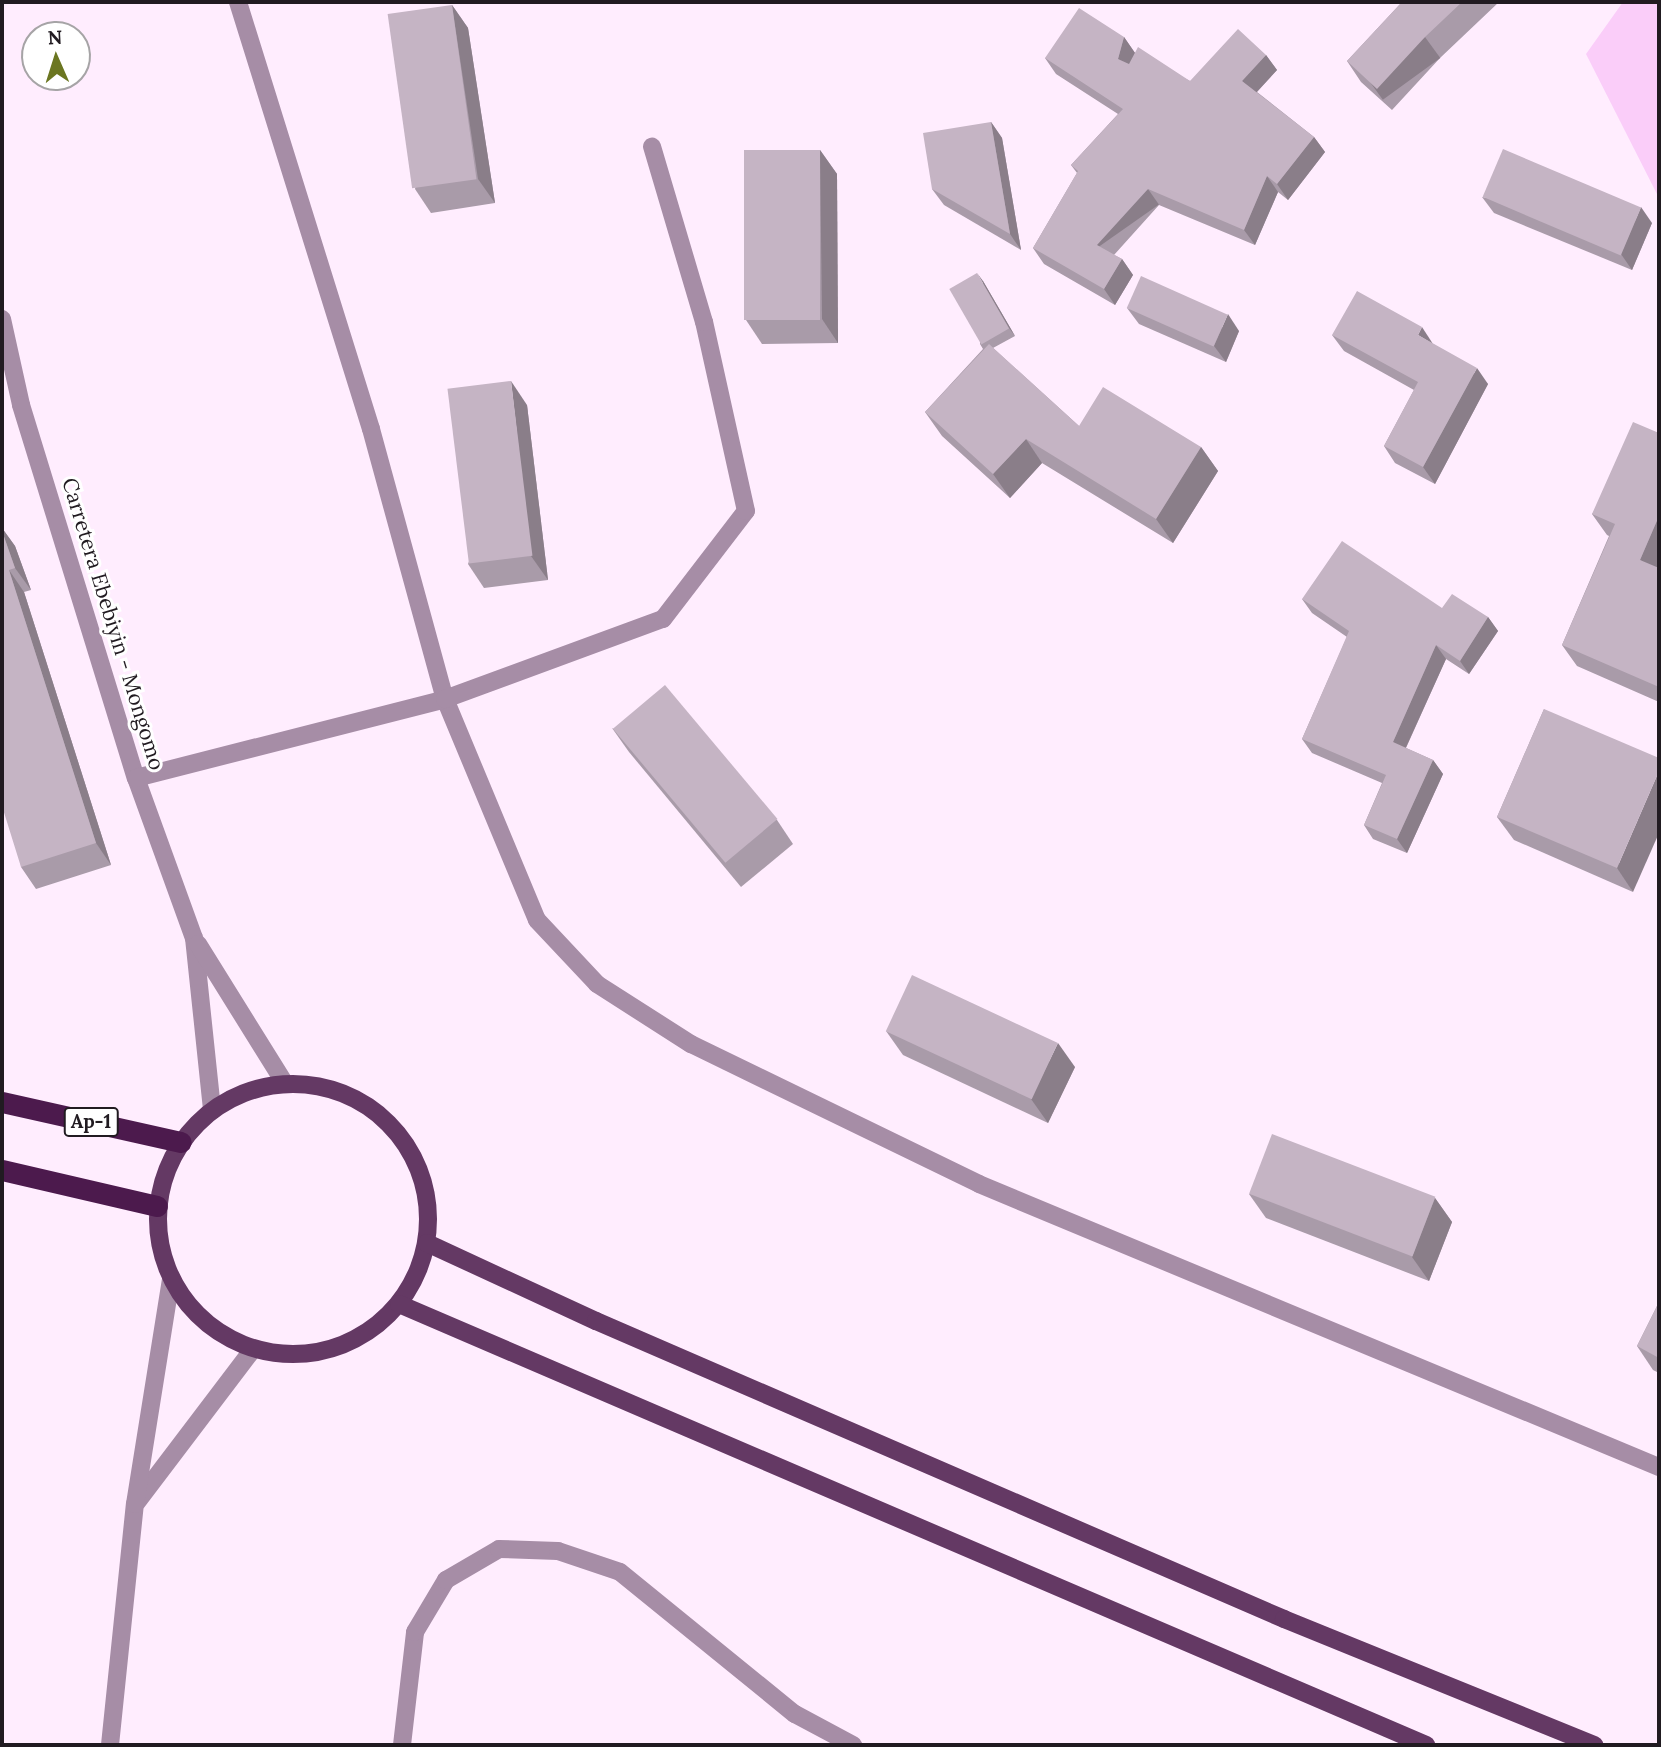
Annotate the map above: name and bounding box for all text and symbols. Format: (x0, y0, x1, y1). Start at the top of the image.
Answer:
north arrow (21, 21, 91, 91)
text: N (47, 25, 63, 49)
street label: Carretera Ebebiyin - Mongomo (56, 475, 170, 773)
road number: Ap-1 (63, 1106, 119, 1138)

